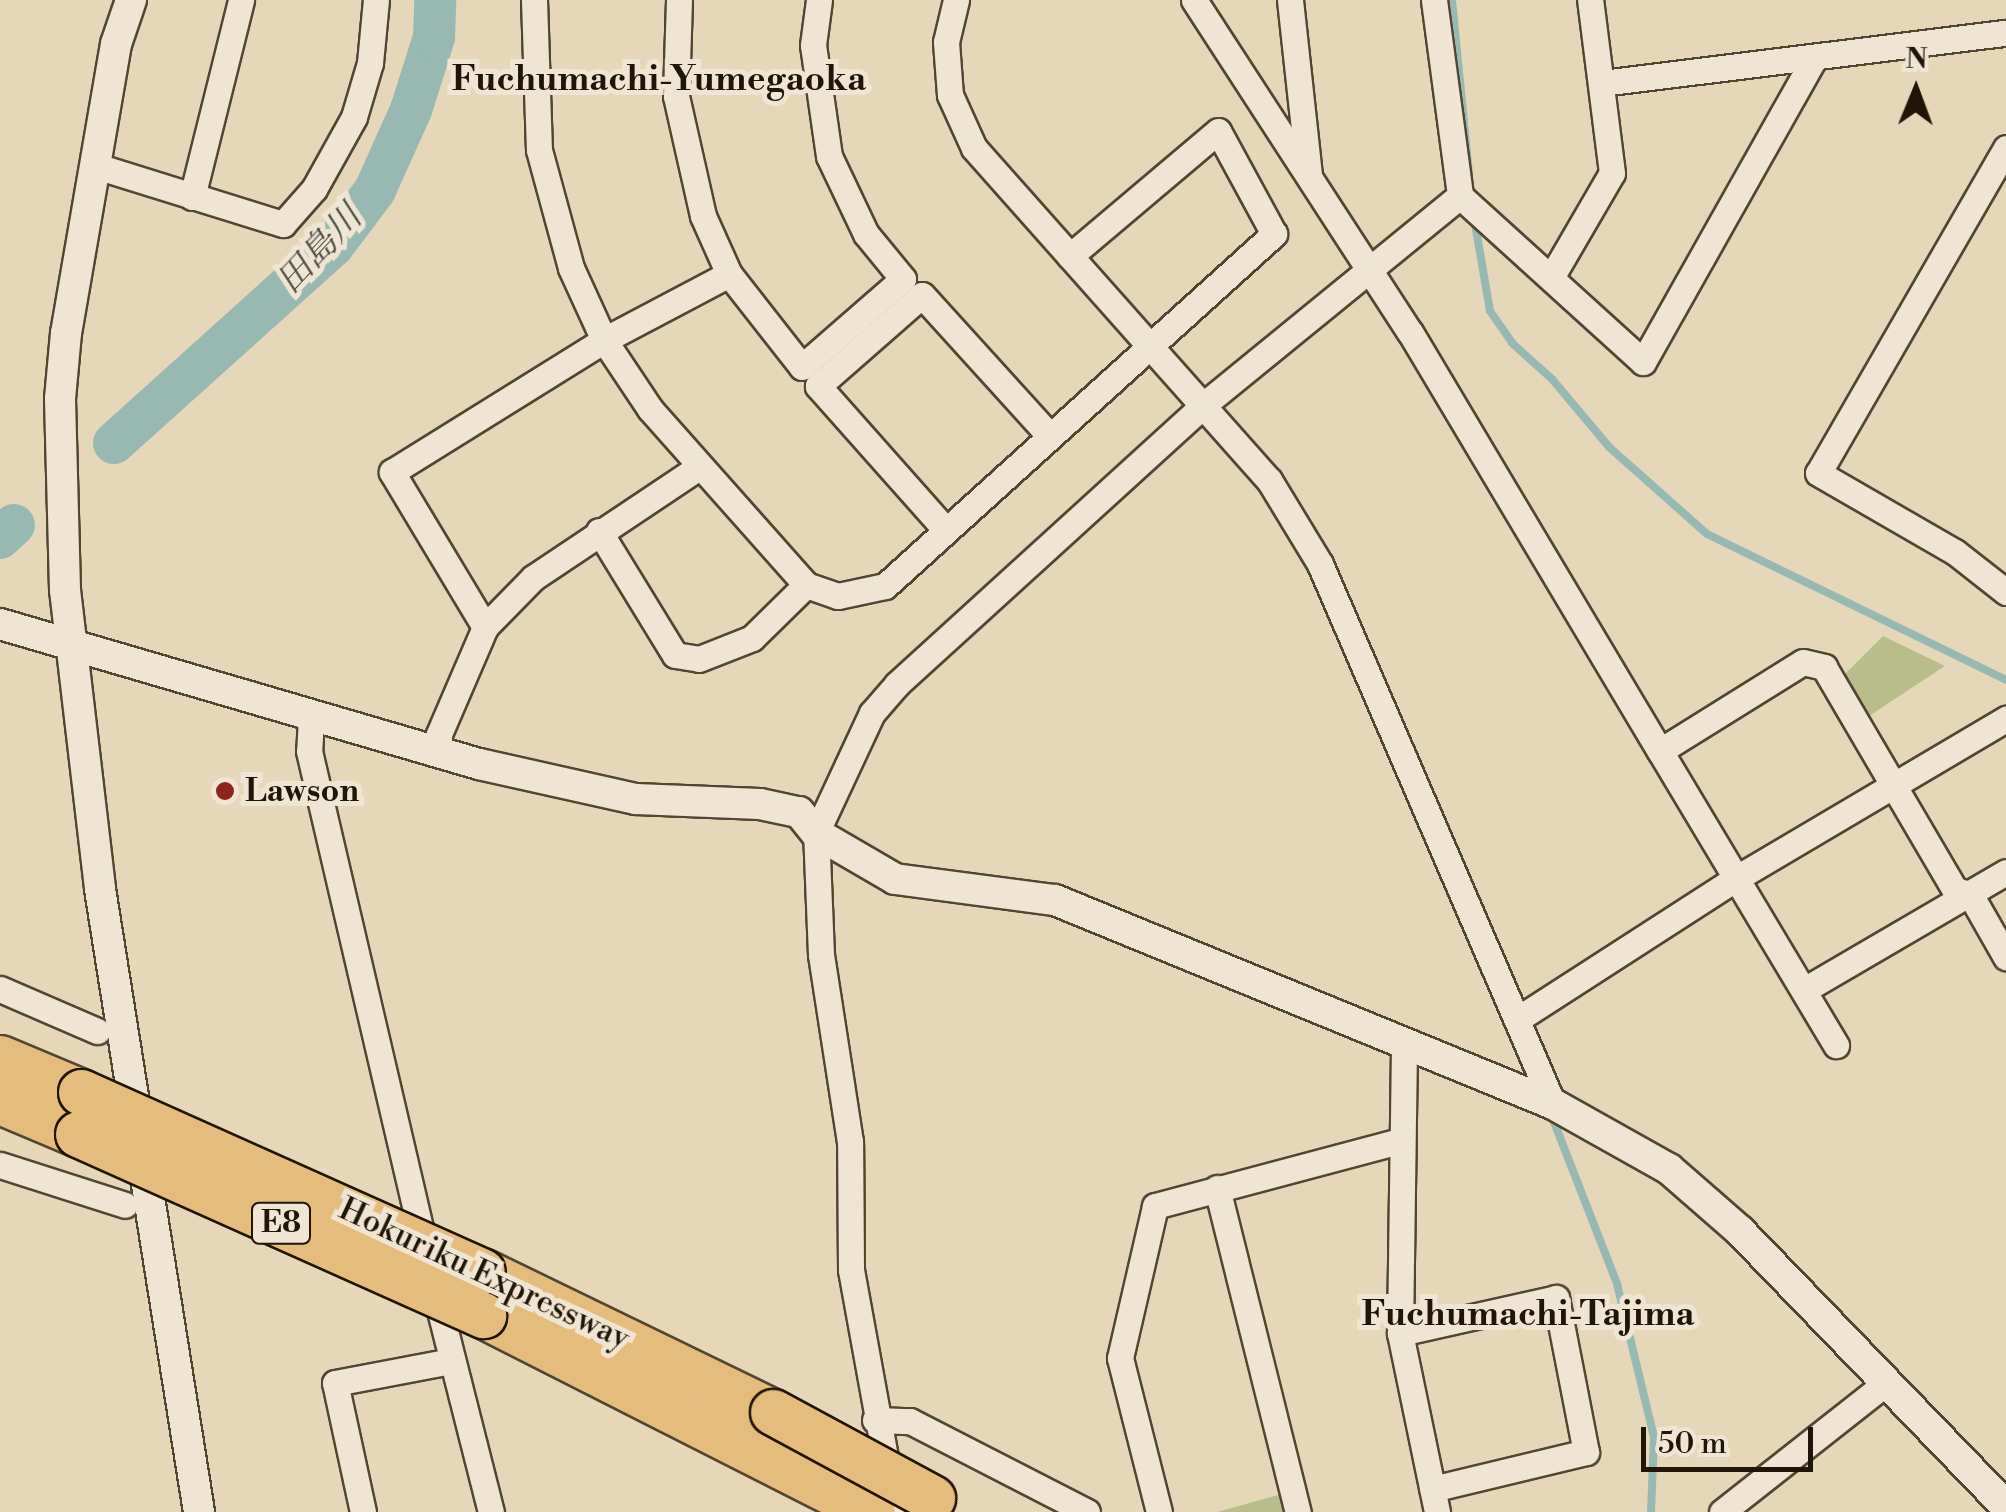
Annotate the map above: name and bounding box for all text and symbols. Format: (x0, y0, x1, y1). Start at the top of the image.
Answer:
north arrow (1866, 40, 1966, 140)
text: N (1905, 42, 1928, 77)
district label: Fuchumachi-Yumegaoka (452, 59, 866, 101)
water label: 田島川 (269, 197, 371, 303)
place label: Lawson (245, 772, 359, 810)
marker: Lawson (214, 780, 236, 802)
street label: Hokuriku Expressway (333, 1190, 635, 1358)
road number: E8 (251, 1198, 311, 1248)
district label: Fuchumachi-Tajima (1361, 1294, 1695, 1336)
scale bar (1646, 1407, 1818, 1469)
text: 50 m (1658, 1425, 1727, 1463)

